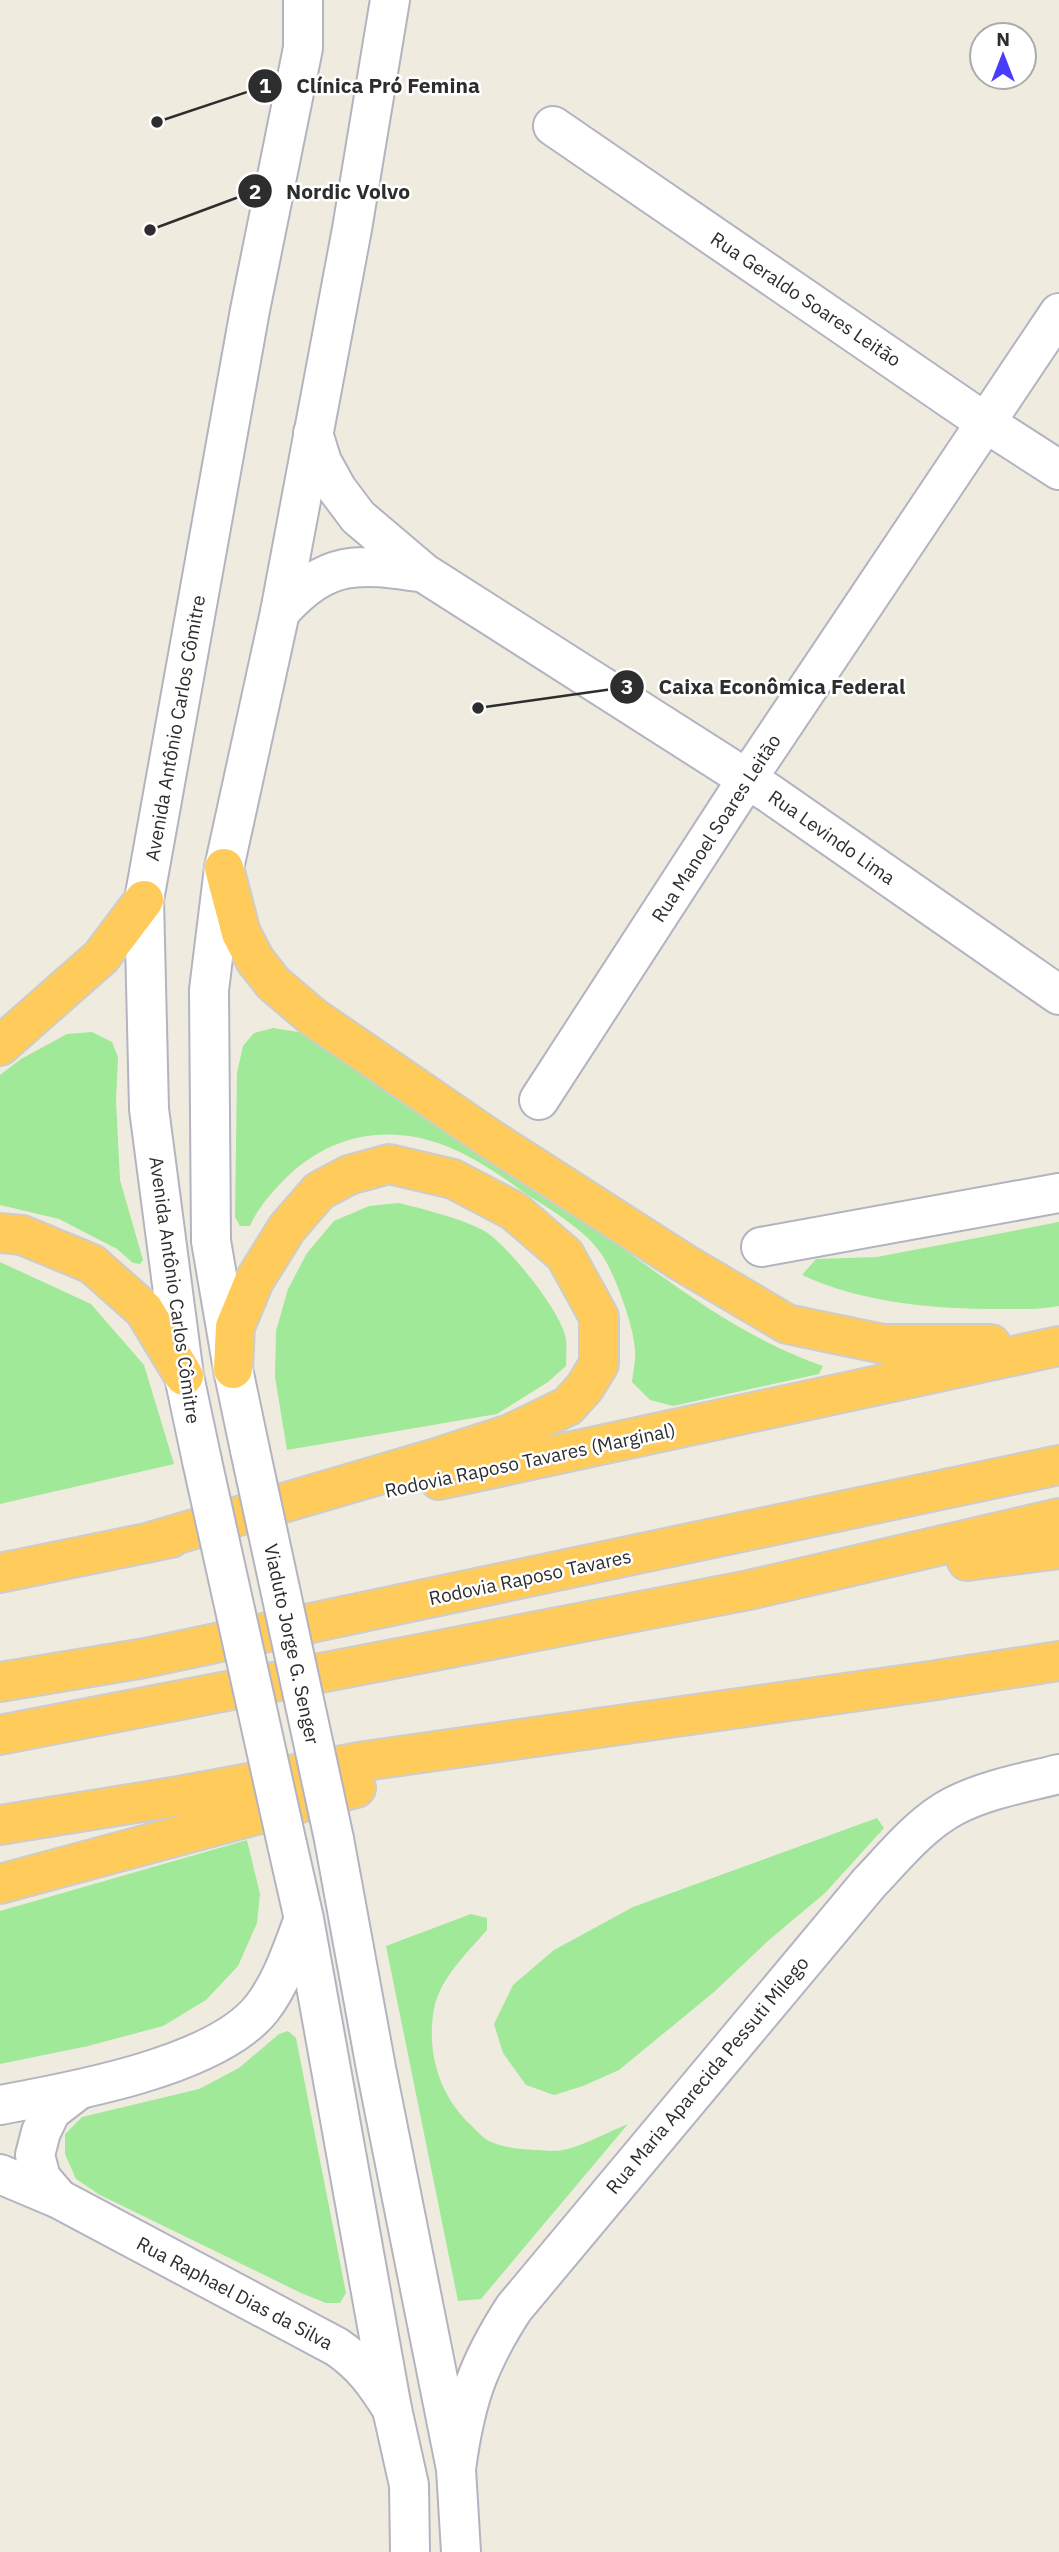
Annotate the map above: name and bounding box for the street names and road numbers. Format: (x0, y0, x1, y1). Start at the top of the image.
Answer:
street label: Rua Geraldo Soares Leitão (706, 226, 906, 372)
street label: Avenida Antônio Carlos Cômitre (140, 593, 210, 863)
street label: Rua Manoel Soares Leitão (646, 729, 786, 927)
street label: Rua Levindo Lima (764, 784, 900, 890)
street label: Avenida Antônio Carlos Cômitre (144, 1155, 206, 1425)
street label: Rodovia Raposo Tavares (Marginal) (382, 1417, 678, 1503)
street label: Viaduto Jorge G. Senger (259, 1542, 325, 1746)
street label: Rodovia Raposo Tavares (427, 1544, 633, 1610)
street label: Rua Maria Aparecida Pessuti Milego (600, 1951, 814, 2199)
street label: Rua Raphael Dias da Silva (133, 2231, 337, 2355)

